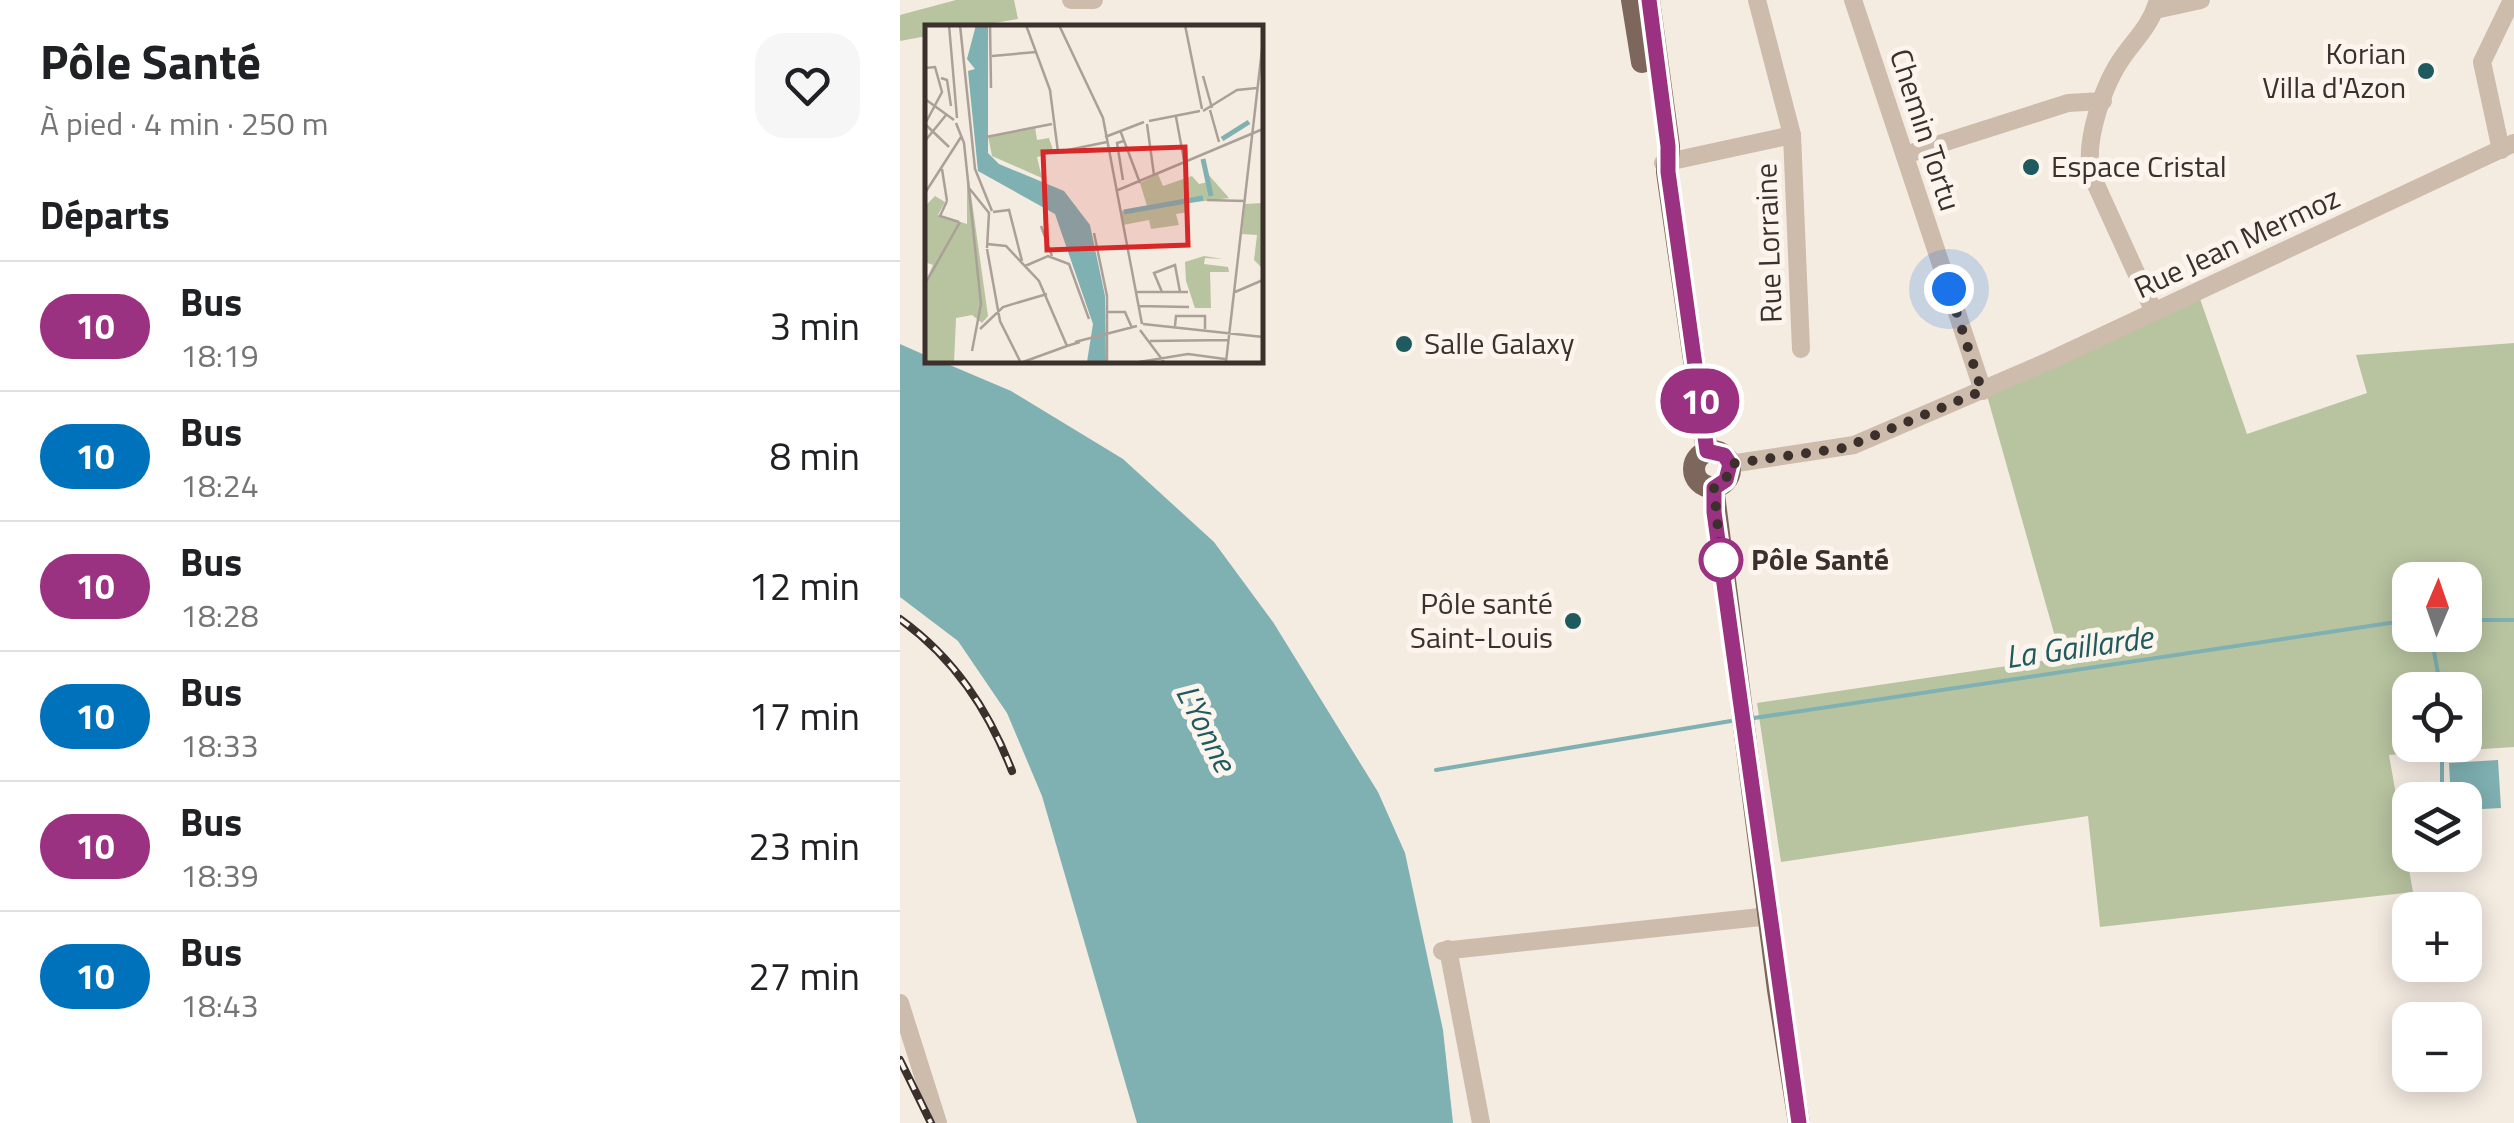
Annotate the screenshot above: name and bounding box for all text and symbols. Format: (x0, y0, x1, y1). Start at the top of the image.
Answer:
text: Pôle Santé (40, 25, 261, 98)
inset map (925, 25, 1262, 362)
place label: Korian Villa d'Azon (2262, 30, 2406, 110)
button: heart (755, 33, 860, 138)
street label: Chemin Tortu (1878, 43, 1974, 217)
marker: Korian Villa d'Azon (2415, 60, 2437, 82)
text: À pied · 4 min · 250 m (40, 99, 329, 147)
place label: Espace Cristal (2051, 143, 2227, 189)
marker: Espace Cristal (2020, 156, 2042, 178)
street label: Rue Lorraine (1742, 162, 1794, 324)
street label: Rue Jean Mermoz (2126, 174, 2347, 310)
text: Départs (40, 186, 170, 244)
your location (1924, 264, 1974, 314)
text: Bus (180, 273, 242, 331)
text: 3 min (770, 297, 860, 355)
text: 10 (75, 299, 115, 353)
place label: Salle Galaxy (1424, 320, 1574, 366)
text: 18:19 (180, 331, 259, 379)
marker: Salle Galaxy (1393, 333, 1415, 355)
line badge: 10 (1655, 368, 1745, 434)
text: 10 (1680, 374, 1720, 428)
text: Bus (180, 403, 242, 461)
text: 8 min (770, 427, 860, 485)
text: 10 (75, 429, 115, 483)
text: 18:24 (180, 461, 259, 509)
text: Bus (180, 533, 242, 591)
place label: Pôle Santé (1751, 536, 1889, 582)
marker: Pôle Santé (1700, 539, 1742, 581)
text: 12 min (749, 557, 860, 615)
text: 10 (75, 559, 115, 613)
north arrow (2392, 562, 2482, 652)
map controls (2392, 562, 2482, 1092)
place label: Pôle santé Saint-Louis (1410, 580, 1553, 660)
text: 18:28 (180, 591, 259, 639)
marker: Pôle santé Saint-Louis (1562, 610, 1584, 632)
water label: La Gaillarde (2002, 612, 2158, 680)
text: Bus (180, 663, 242, 721)
button: locate (2392, 672, 2482, 762)
water label: L'Yonne (1164, 675, 1250, 782)
text: 17 min (749, 687, 860, 745)
text: 10 (75, 689, 115, 743)
text: 18:33 (180, 721, 259, 769)
button: layers (2392, 782, 2482, 872)
text: Bus (180, 793, 242, 851)
text: 23 min (749, 817, 860, 875)
text: 10 (75, 819, 115, 873)
text: 18:39 (180, 851, 259, 899)
button: + (2392, 892, 2482, 982)
text: Bus (180, 923, 242, 981)
text: 27 min (749, 947, 860, 1005)
text: 10 (75, 949, 115, 1003)
text: 18:43 (180, 981, 259, 1029)
button: − (2392, 1002, 2482, 1092)

